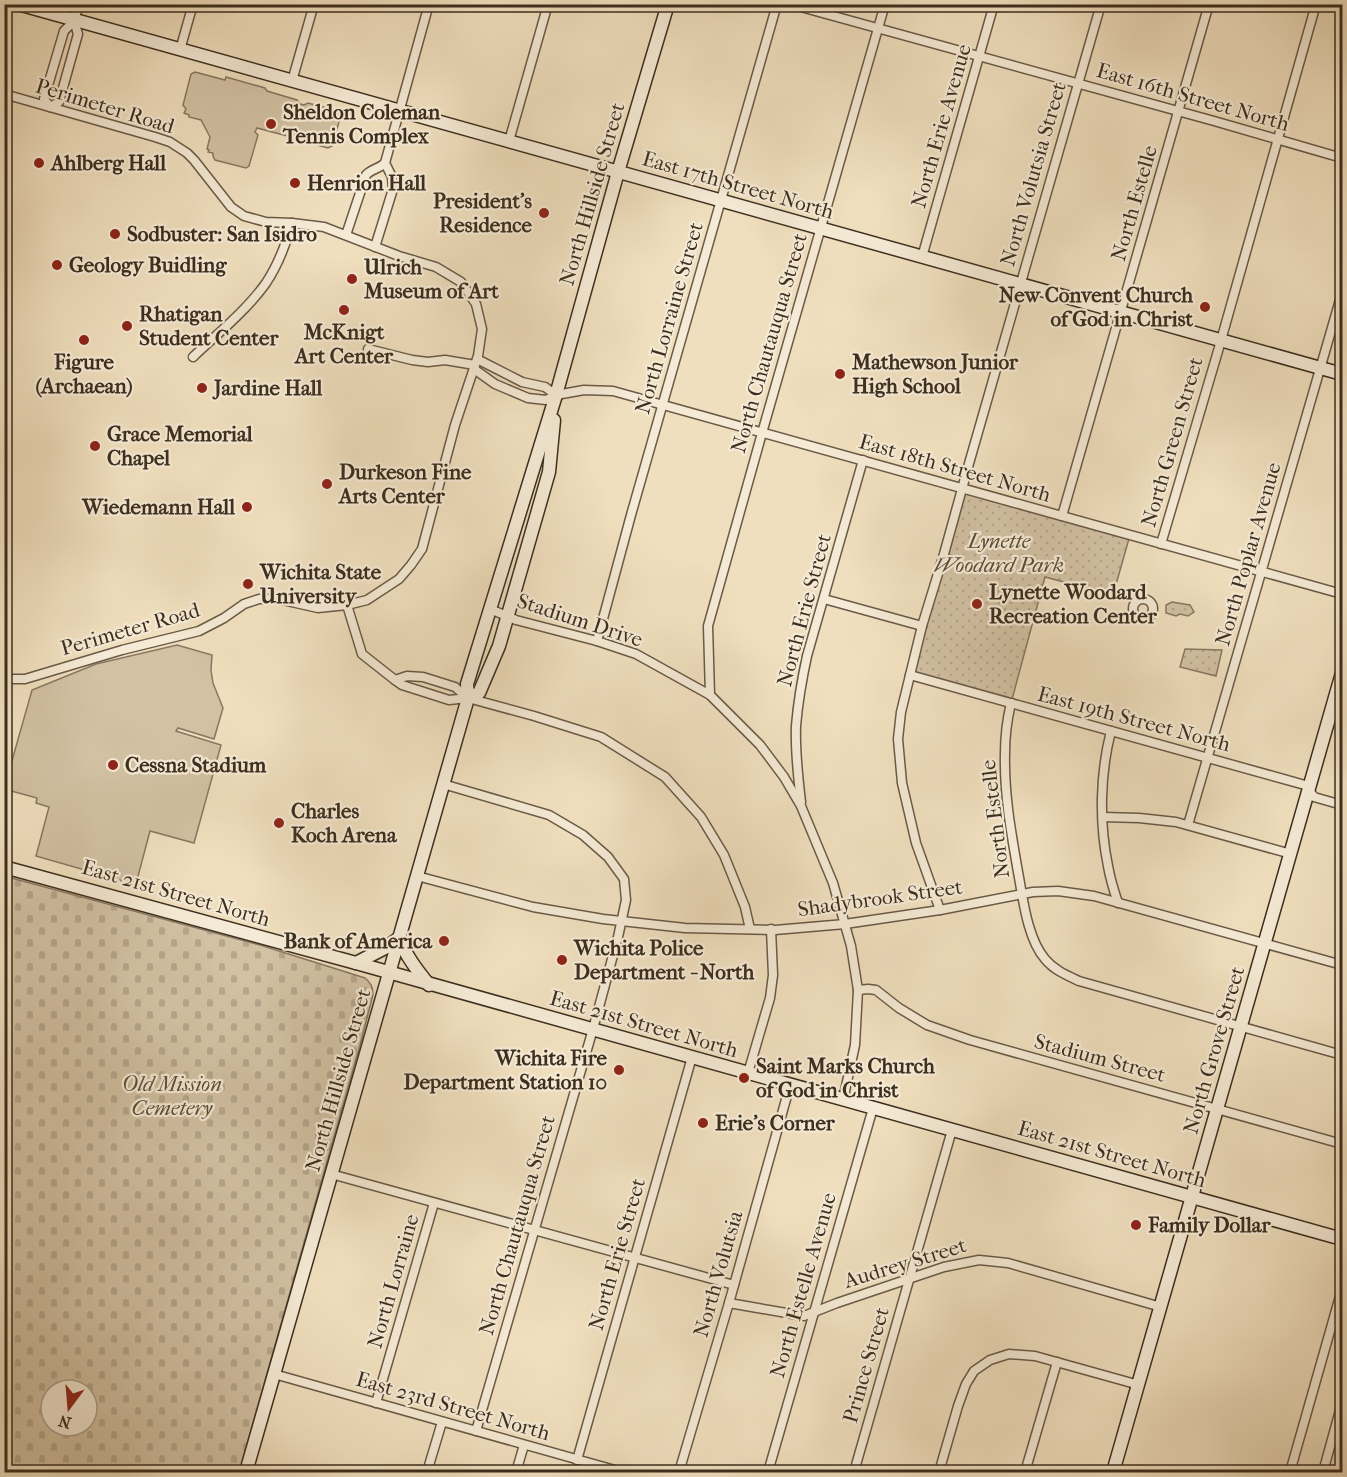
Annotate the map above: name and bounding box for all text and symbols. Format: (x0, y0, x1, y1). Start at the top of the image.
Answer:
street label: North Erie Avenue (906, 41, 976, 211)
street label: East 16th Street North (1094, 58, 1292, 136)
street label: Perimeter Road (33, 74, 178, 139)
street label: North Volutsia Street (995, 79, 1071, 269)
street label: North Hillside Street (554, 99, 630, 288)
place label: Sheldon Coleman Tennis Complex (282, 100, 441, 148)
marker: Sheldon Coleman Tennis Complex (264, 117, 278, 131)
street label: North Estelle (1106, 142, 1162, 264)
street label: East 17th Street North (640, 146, 837, 224)
place label: Ahlberg Hall (49, 151, 166, 175)
marker: Ahlberg Hall (32, 156, 46, 170)
place label: Henrion Hall (307, 171, 426, 195)
marker: Henrion Hall (288, 176, 302, 190)
place label: President's Residence (433, 189, 533, 237)
marker: President's Residence (537, 206, 551, 220)
street label: North Lorraine Street (630, 219, 708, 417)
place label: Sodbuster: San Isidro (127, 222, 317, 246)
marker: Sodbuster: San Isidro (108, 227, 122, 241)
street label: North Chautauqua Street (726, 230, 812, 456)
place label: Geology Buidling (69, 253, 227, 277)
place label: Ulrich Museum of Art (363, 255, 499, 303)
marker: Geology Buidling (50, 258, 64, 272)
marker: Ulrich Museum of Art (345, 272, 359, 286)
place label: New Convent Church of God in Christ (999, 283, 1194, 331)
marker: New Convent Church of God in Christ (1198, 300, 1212, 314)
place label: Rhatigan Student Center (139, 302, 279, 350)
marker: McKnigt Art Center (337, 303, 351, 317)
marker: Rhatigan Student Center (120, 319, 134, 333)
place label: McKnigt Art Center (293, 320, 394, 368)
marker: Figure (Archaean) (77, 333, 91, 347)
place label: Figure (Archaean) (35, 350, 133, 398)
place label: Mathewson Junior High School (851, 350, 1019, 398)
street label: North Green Street (1136, 354, 1208, 530)
marker: Mathewson Junior High School (833, 367, 847, 381)
place label: Jardine Hall (212, 376, 323, 400)
marker: Jardine Hall (195, 381, 209, 395)
place label: Grace Memorial Chapel (107, 422, 253, 470)
street label: East 18th Street North (856, 429, 1054, 507)
marker: Grace Memorial Chapel (88, 439, 102, 453)
place label: Durkeson Fine Arts Center (337, 460, 472, 508)
street label: North Poplar Avenue (1210, 460, 1286, 648)
marker: Durkeson Fine Arts Center (320, 477, 334, 491)
place label: Wiedemann Hall (81, 495, 235, 519)
marker: Wiedemann Hall (240, 500, 254, 514)
park label: Lynette Woodard Park (934, 529, 1064, 577)
street label: North Erie Street (772, 531, 836, 689)
place label: Wichita State University (259, 560, 382, 608)
marker: Wichita State University (241, 577, 255, 591)
place label: Lynette Woodard Recreation Center (989, 580, 1158, 628)
street label: Stadium Drive (514, 588, 646, 652)
marker: Lynette Woodard Recreation Center (970, 597, 984, 611)
street label: Perimeter Road (58, 598, 203, 660)
street label: East 19th Street North (1035, 682, 1233, 756)
place label: Cessna Stadium (125, 753, 267, 777)
marker: Cessna Stadium (106, 758, 120, 772)
street label: North Estelle (976, 758, 1014, 880)
place label: Charles Koch Arena (291, 799, 398, 847)
marker: Charles Koch Arena (272, 816, 286, 830)
street label: East 21st Street North (79, 855, 273, 931)
street label: Shadybrook Street (796, 874, 964, 921)
place label: Bank of America (284, 929, 433, 953)
marker: Bank of America (437, 934, 451, 948)
place label: Wichita Police Department - North (573, 936, 754, 984)
marker: Wichita Police Department - North (555, 953, 569, 967)
street label: North Grove Street (1179, 963, 1250, 1137)
street label: North Hillside Street (300, 985, 376, 1174)
street label: East 21st Street North (547, 986, 741, 1062)
street label: Stadium Street (1032, 1029, 1169, 1087)
place label: Wichita Fire Department Station 10 (403, 1046, 608, 1094)
place label: Saint Marks Church of God in Christ (756, 1054, 935, 1102)
marker: Wichita Fire Department Station 10 (612, 1063, 626, 1077)
marker: Saint Marks Church of God in Christ (737, 1071, 751, 1085)
park label: Old Mission Cemetery (122, 1072, 222, 1120)
place label: Erie's Corner (715, 1111, 836, 1135)
street label: North Chautauqua Street (474, 1112, 560, 1338)
marker: Erie's Corner (696, 1116, 710, 1130)
street label: East 21st Street North (1015, 1116, 1209, 1192)
street label: North Erie Street (584, 1175, 650, 1333)
street label: North Estelle Avenue (765, 1190, 841, 1380)
street label: North Volutsia (688, 1208, 748, 1340)
street label: North Lorraine (362, 1211, 424, 1351)
place label: Family Dollar (1147, 1213, 1271, 1237)
marker: Family Dollar (1129, 1218, 1143, 1232)
street label: Audrey Street (840, 1233, 970, 1293)
street label: Prince Street (838, 1304, 894, 1426)
street label: East 23rd Street North (353, 1367, 553, 1445)
north arrow (39, 1378, 99, 1438)
text: N (56, 1411, 73, 1433)

